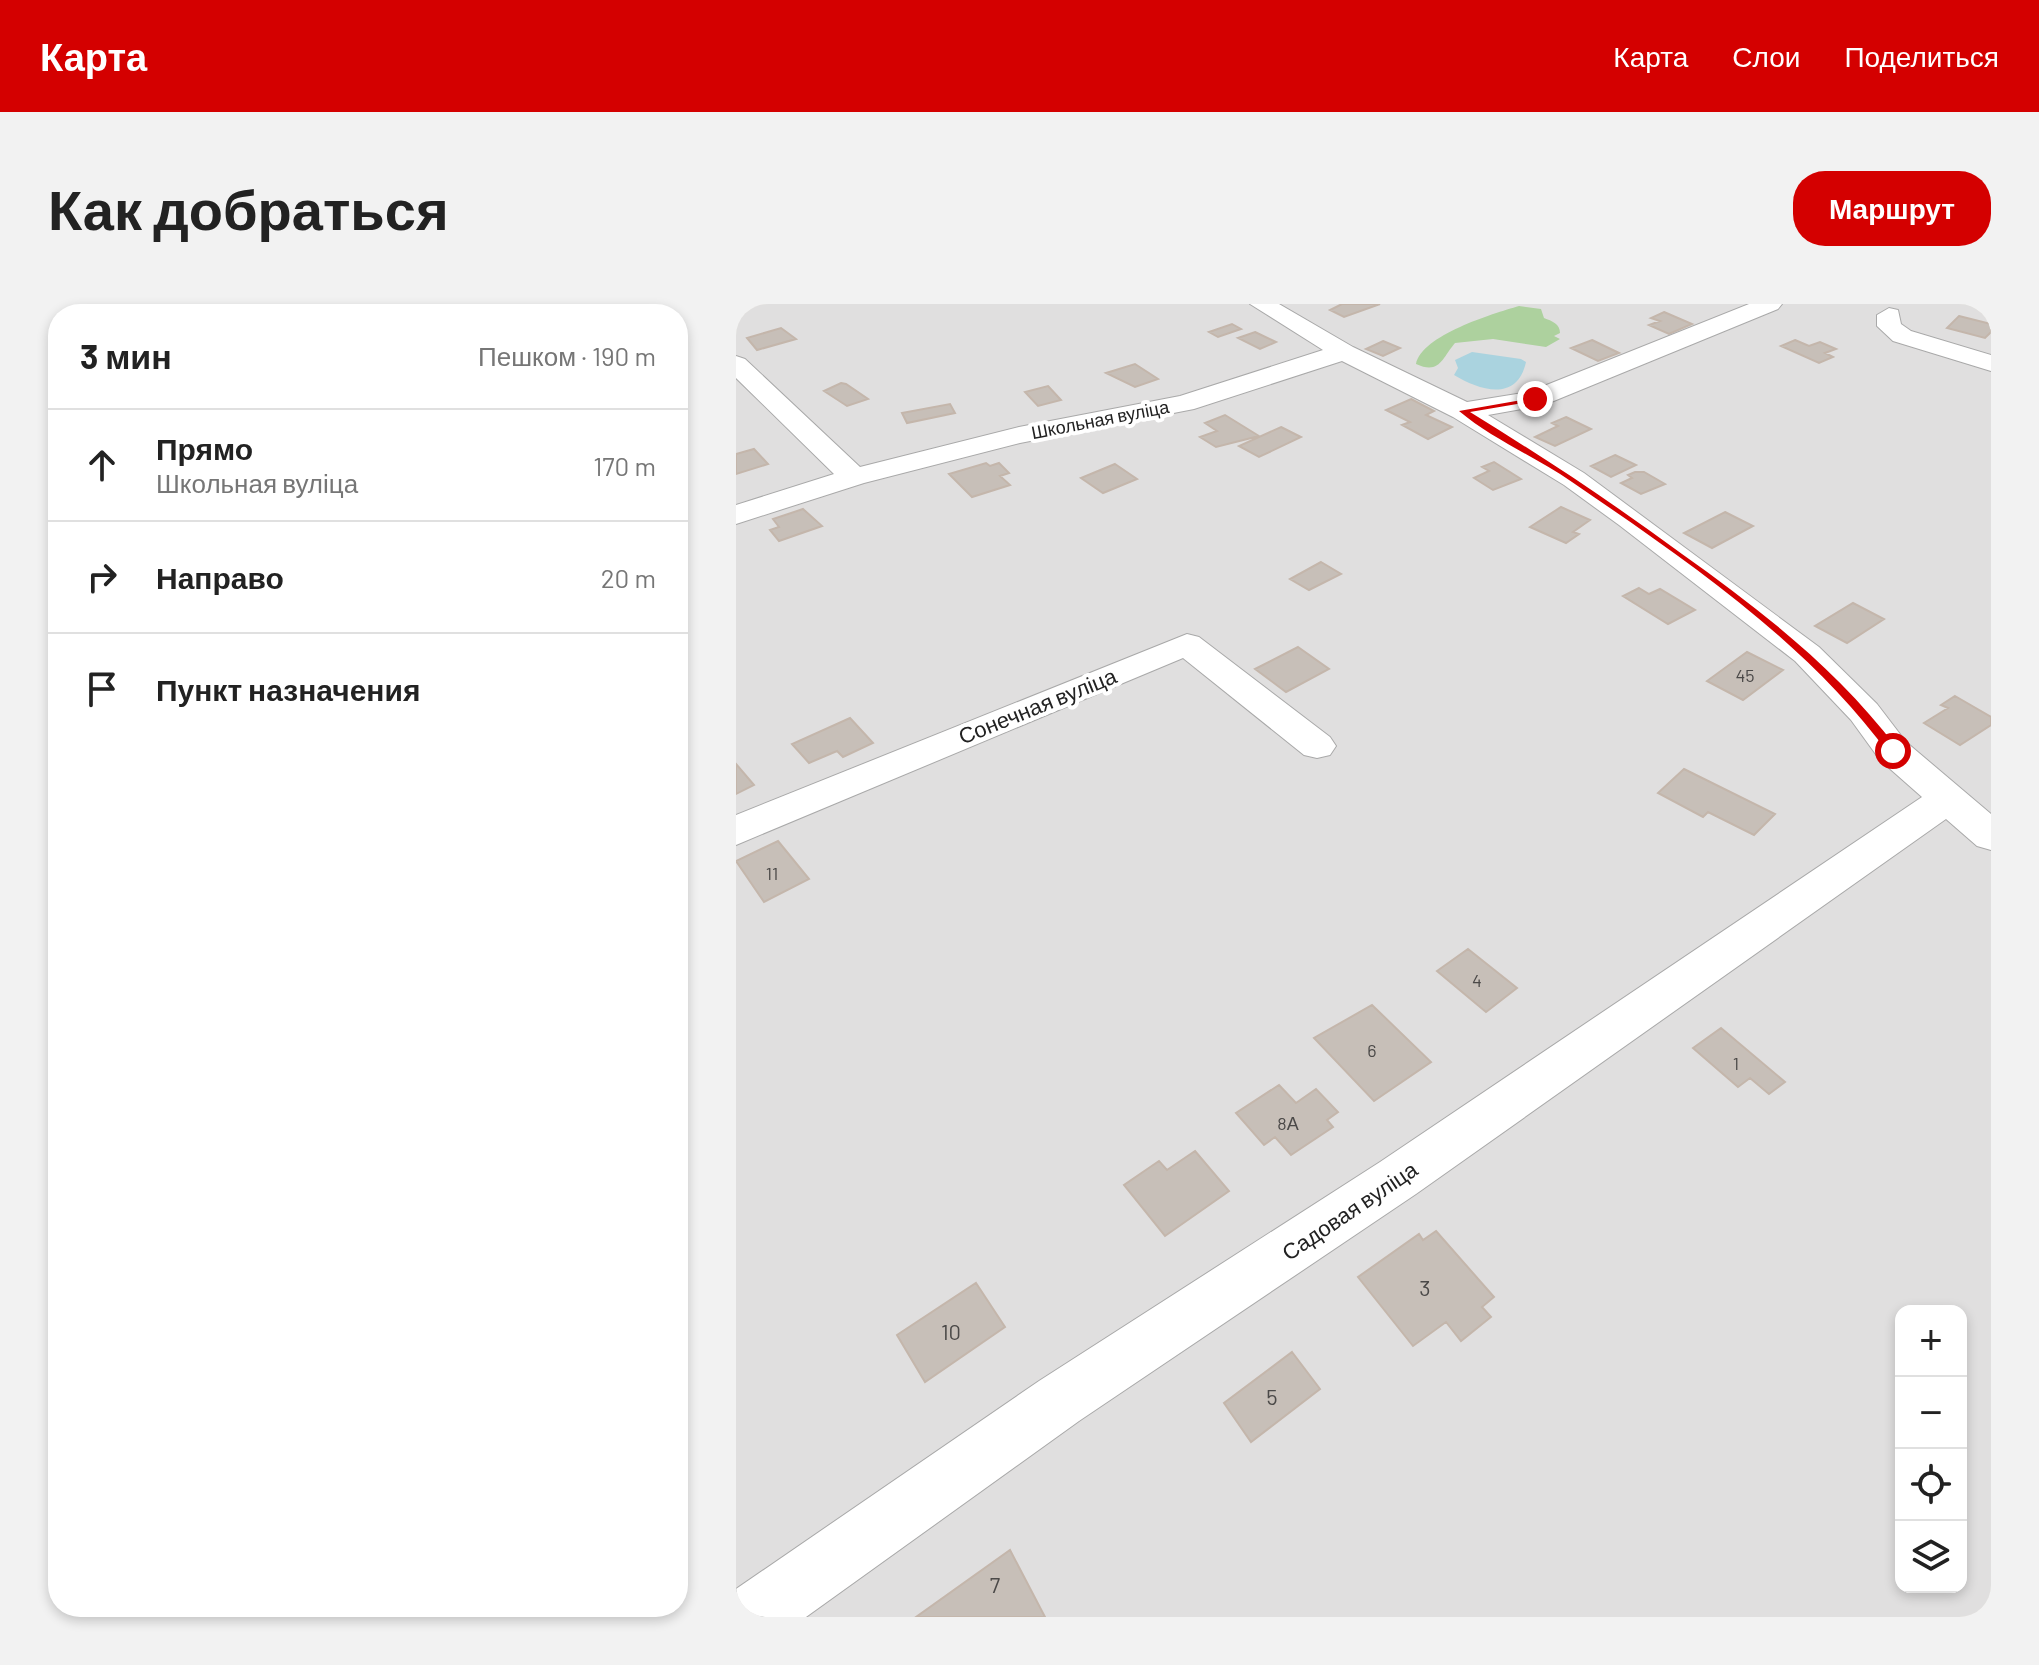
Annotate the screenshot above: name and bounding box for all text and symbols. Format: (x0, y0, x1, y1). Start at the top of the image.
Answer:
text: Карта (40, 33, 147, 79)
text: Карта (1613, 39, 1688, 73)
text: Слои (1732, 39, 1800, 73)
text: Поделиться (1844, 39, 1999, 73)
button: Маршрут (1793, 171, 1991, 246)
text: Как добраться (48, 174, 449, 241)
text: 3 мин (80, 335, 172, 376)
text: Пешком · 190 m (478, 340, 656, 371)
route end (1517, 381, 1553, 417)
street label: Школьная вуліца (1029, 395, 1172, 443)
text: Прямо (156, 430, 253, 466)
icon: ahead (80, 443, 124, 487)
text: 170 m (593, 450, 656, 481)
text: Школьная вуліца (156, 467, 358, 498)
icon: right (80, 555, 124, 599)
text: Направо (156, 559, 284, 595)
text: 20 m (601, 562, 656, 593)
street label: Сонечная вуліца (954, 661, 1121, 749)
house number: 45 (1735, 664, 1755, 686)
icon: arrive (80, 667, 124, 711)
text: Пункт назначения (156, 671, 420, 707)
route start (1875, 733, 1911, 769)
house number: 11 (766, 862, 778, 884)
house number: 4 (1472, 969, 1482, 991)
house number: 6 (1367, 1039, 1377, 1061)
house number: 1 (1733, 1052, 1739, 1074)
house number: 8А (1277, 1112, 1299, 1134)
street label: Садовая вуліца (1276, 1155, 1423, 1266)
house number: 3 (1419, 1274, 1431, 1300)
map controls (1895, 1305, 1967, 1593)
button: + (1895, 1305, 1967, 1377)
house number: 10 (941, 1318, 961, 1344)
button: − (1895, 1377, 1967, 1449)
house number: 5 (1266, 1383, 1278, 1409)
button: locate (1895, 1449, 1967, 1521)
button: layers (1895, 1521, 1967, 1593)
house number: 7 (990, 1571, 1000, 1597)

